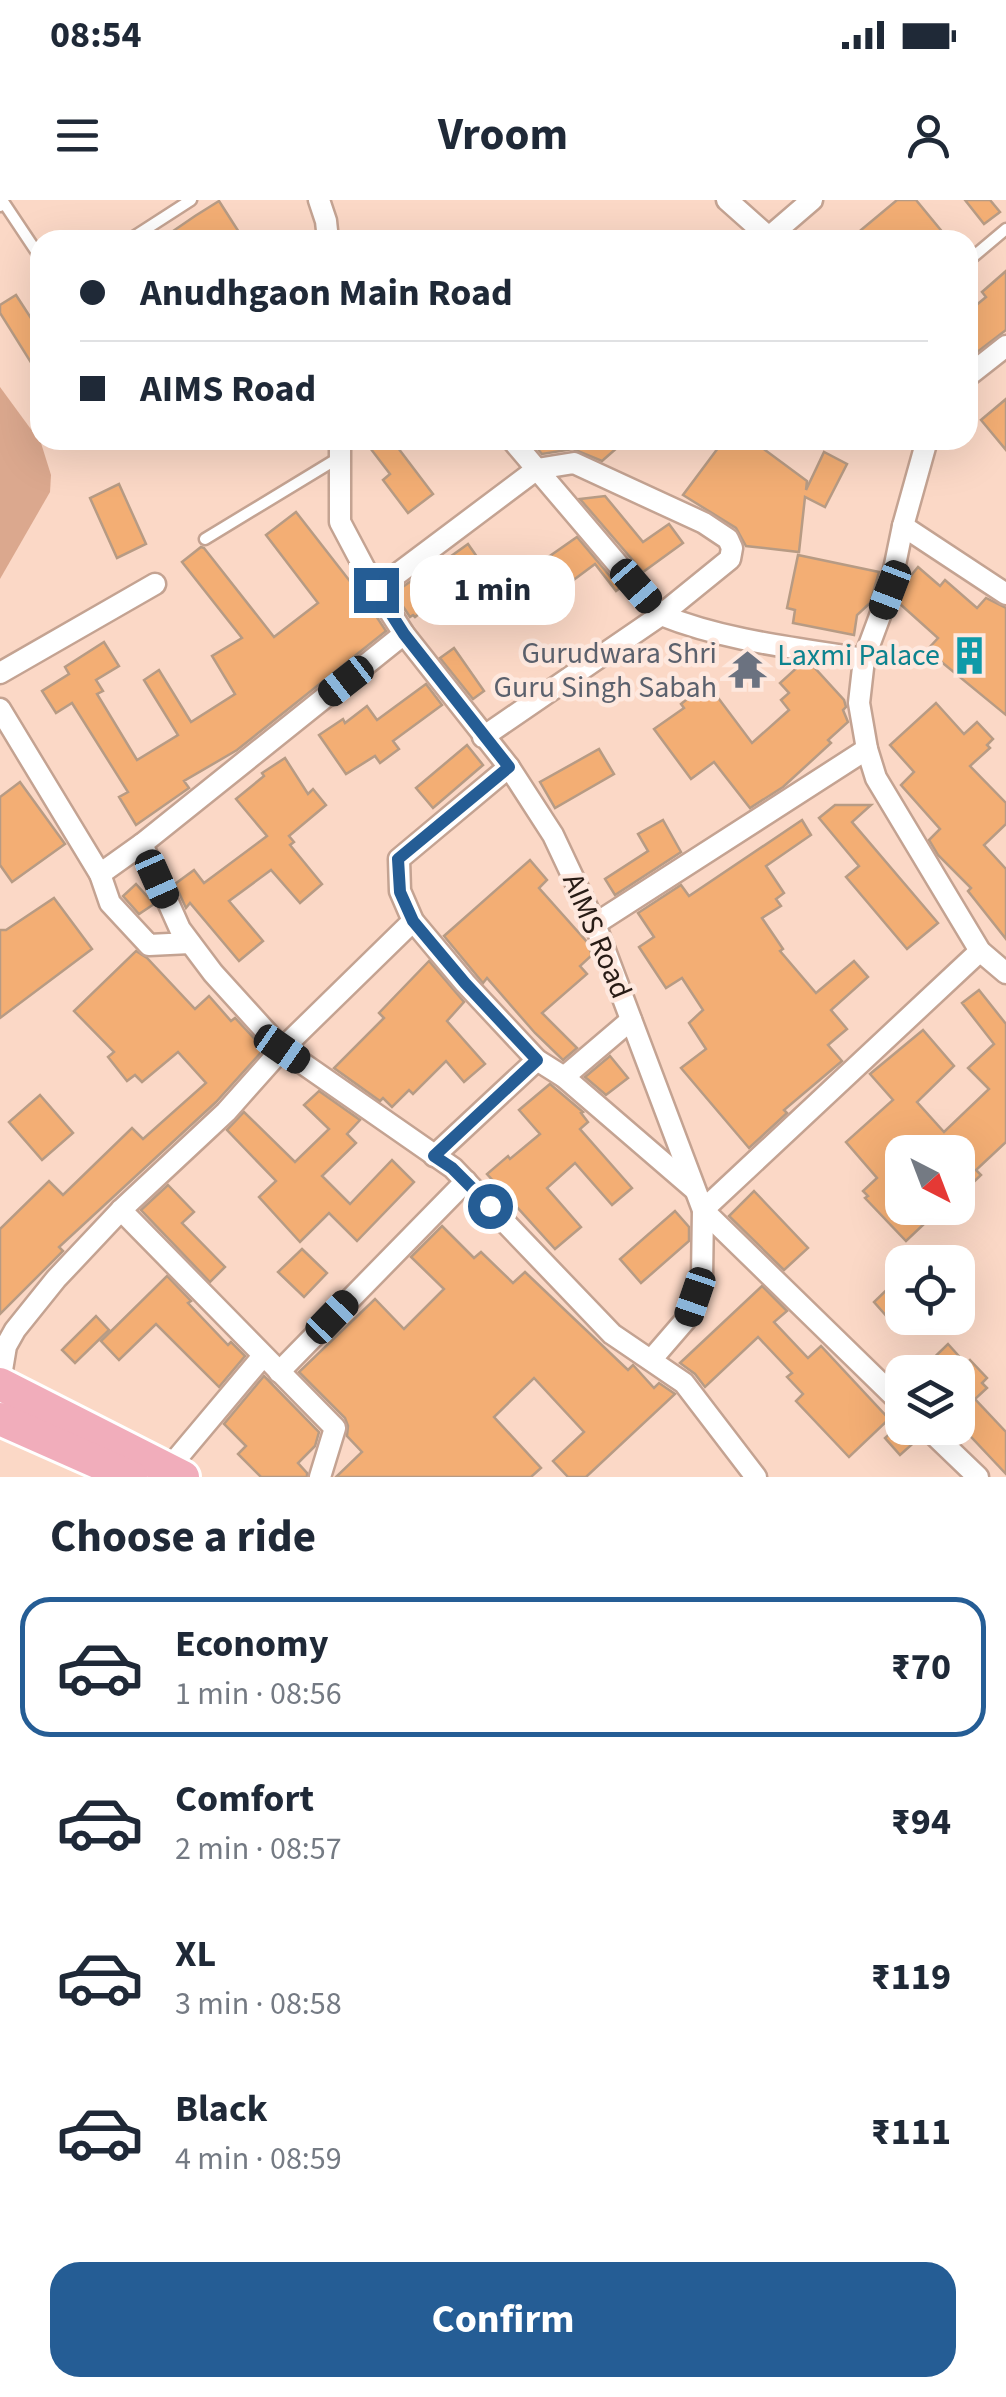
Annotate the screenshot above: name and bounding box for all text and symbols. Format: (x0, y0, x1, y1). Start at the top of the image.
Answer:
text: 08:54 (50, 8, 142, 62)
text: Vroom (438, 103, 568, 167)
icon: menu (50, 108, 105, 163)
icon: person (901, 108, 956, 163)
text: Anudhgaon Main Road (140, 266, 513, 320)
text: AIMS Road (140, 362, 316, 416)
car (605, 554, 667, 618)
callout: 1 min (411, 555, 576, 625)
car (865, 557, 915, 623)
text: 1 min (454, 567, 531, 613)
route end (354, 568, 399, 613)
place label: Gurudwara Shri Guru Singh Sabah (493, 632, 717, 709)
place label: Laxmi Palace (777, 634, 940, 677)
building icon: Laxmi Palace (949, 634, 991, 676)
temple icon: Gurudwara Shri Guru Singh Sabah (726, 649, 768, 691)
car (313, 651, 379, 711)
car (131, 845, 183, 913)
street label: AIMS Road (551, 867, 643, 1005)
car (249, 1020, 315, 1078)
north arrow (885, 1135, 975, 1225)
map controls (885, 1135, 975, 1445)
route start (468, 1184, 513, 1229)
button: locate (885, 1245, 975, 1335)
car (671, 1264, 719, 1330)
car (300, 1285, 364, 1349)
button: layers (885, 1355, 975, 1445)
text: Choose a ride (50, 1505, 316, 1569)
text: Economy (175, 1617, 328, 1671)
icon: car (55, 1622, 145, 1712)
text: ₹70 (891, 1640, 951, 1694)
text: 1 min · 08:56 (175, 1671, 342, 1717)
text: Comfort (175, 1772, 314, 1826)
icon: car (55, 1777, 145, 1867)
text: ₹94 (891, 1795, 951, 1849)
text: 2 min · 08:57 (175, 1826, 342, 1872)
text: XL (175, 1927, 216, 1981)
icon: car (55, 1932, 145, 2022)
text: ₹119 (871, 1950, 951, 2004)
text: 3 min · 08:58 (175, 1981, 342, 2027)
text: Black (175, 2082, 268, 2136)
icon: car (55, 2087, 145, 2177)
text: ₹111 (871, 2105, 951, 2159)
text: 4 min · 08:59 (175, 2136, 342, 2182)
button: Confirm (50, 2262, 956, 2377)

